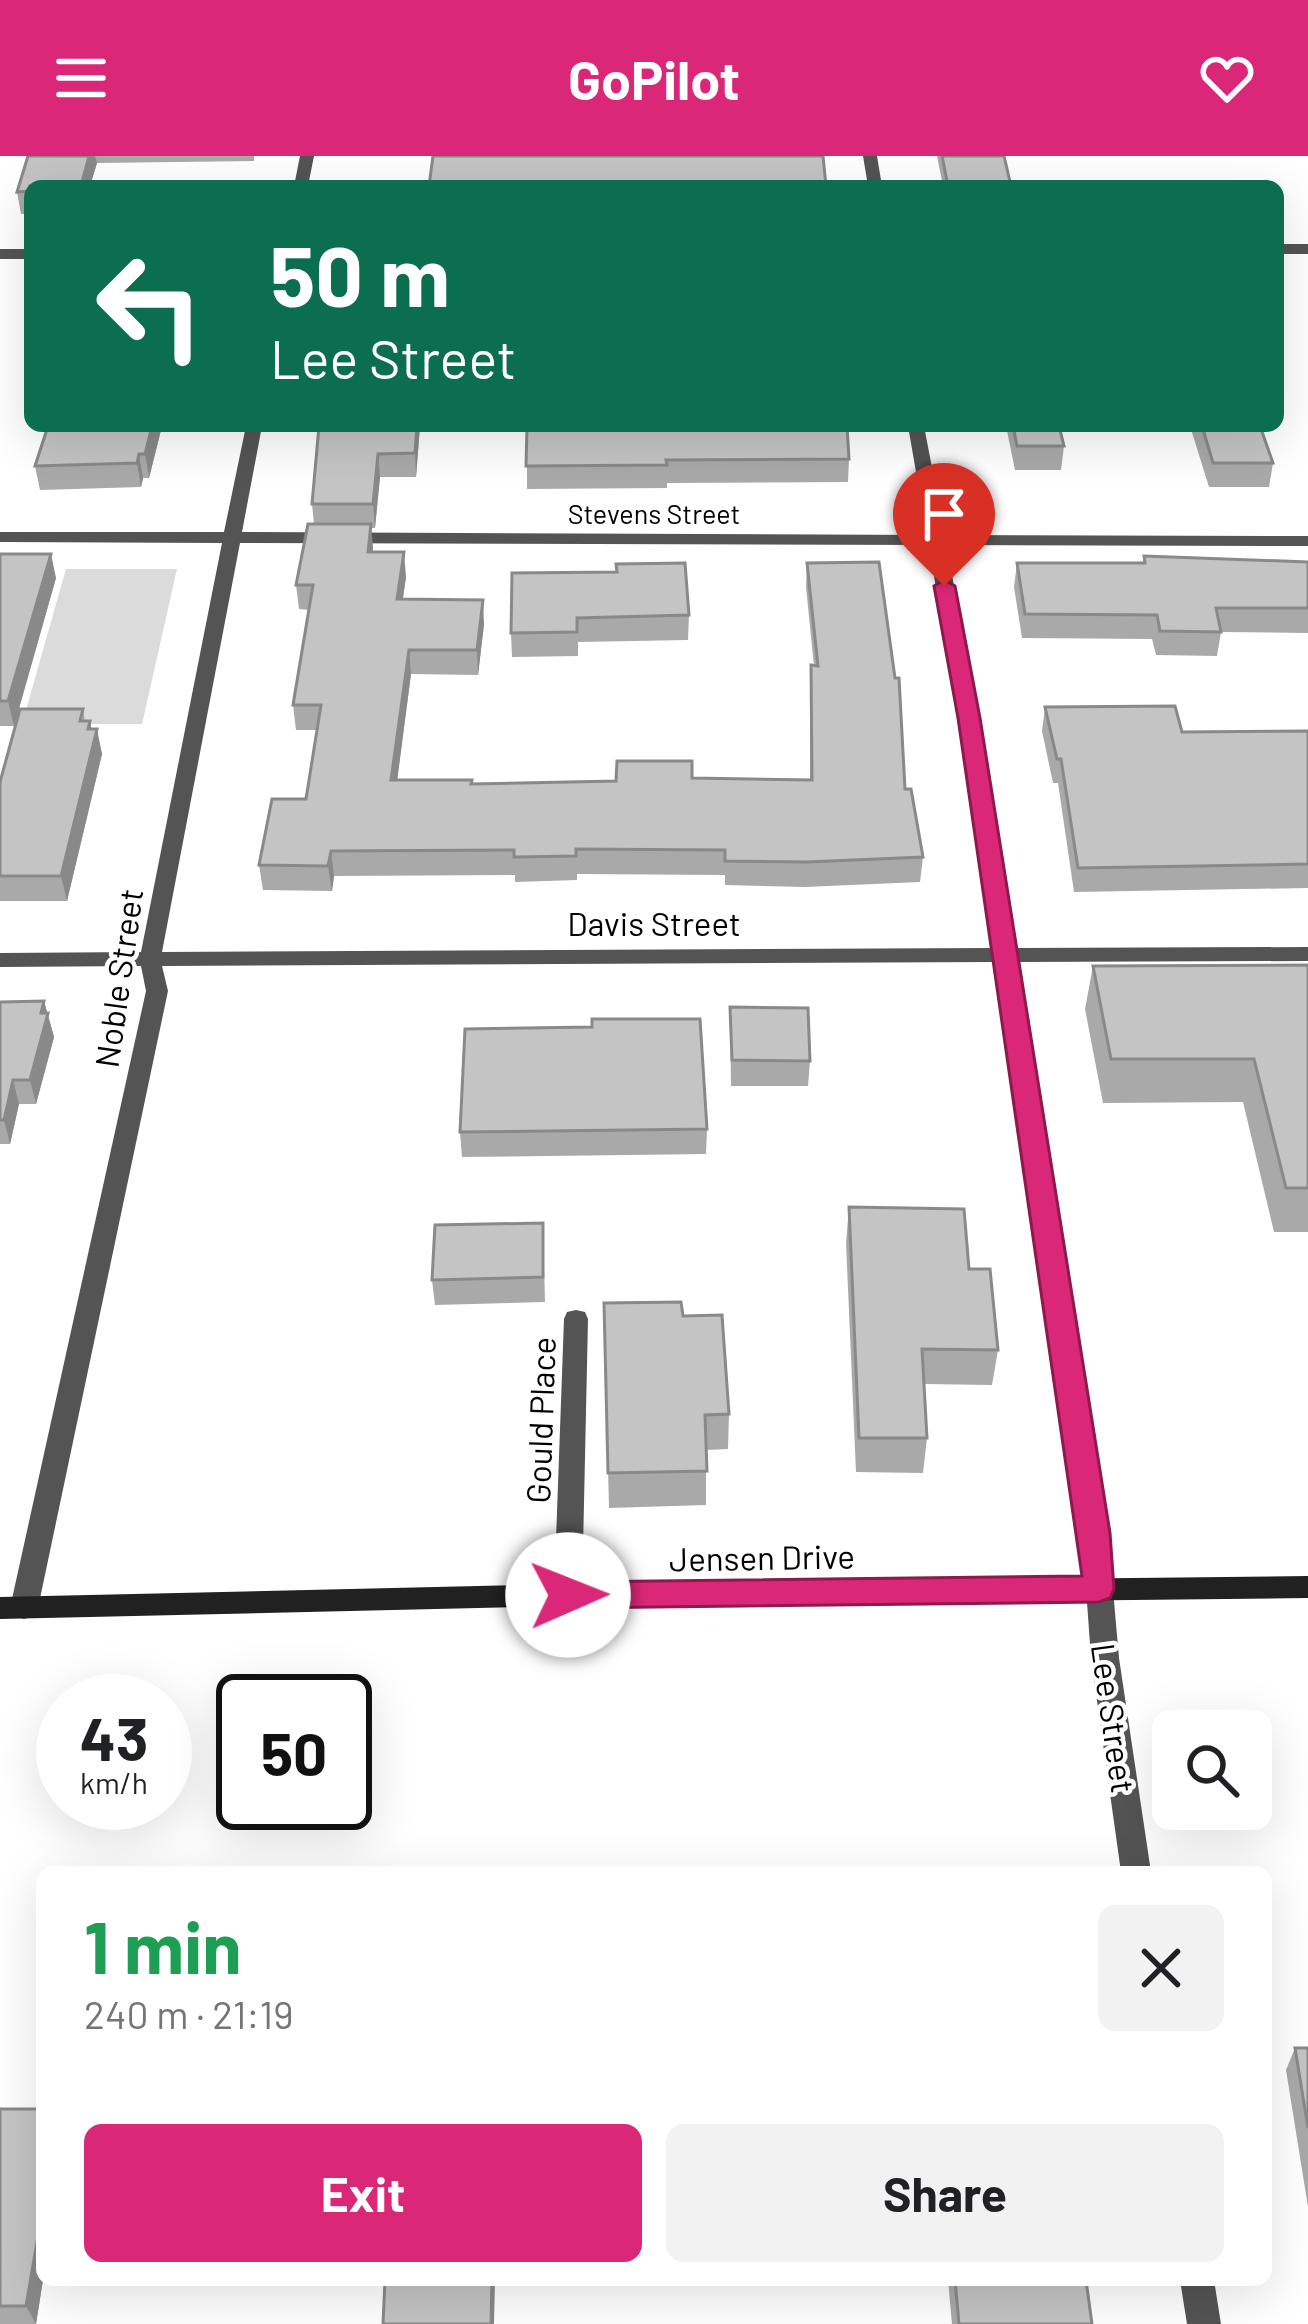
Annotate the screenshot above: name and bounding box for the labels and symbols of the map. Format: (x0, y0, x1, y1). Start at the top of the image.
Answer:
pin (893, 463, 995, 586)
street label: Stevens Street (568, 497, 740, 529)
street label: Noble Street (86, 886, 150, 1070)
street label: Davis Street (567, 903, 741, 943)
street label: Gould Place (517, 1336, 563, 1504)
position arrow (505, 1532, 631, 1658)
street label: Jensen Drive (669, 1535, 855, 1579)
street label: Lee Street (1084, 1641, 1144, 1795)
speed limit sign: 50 (216, 1674, 372, 1830)

